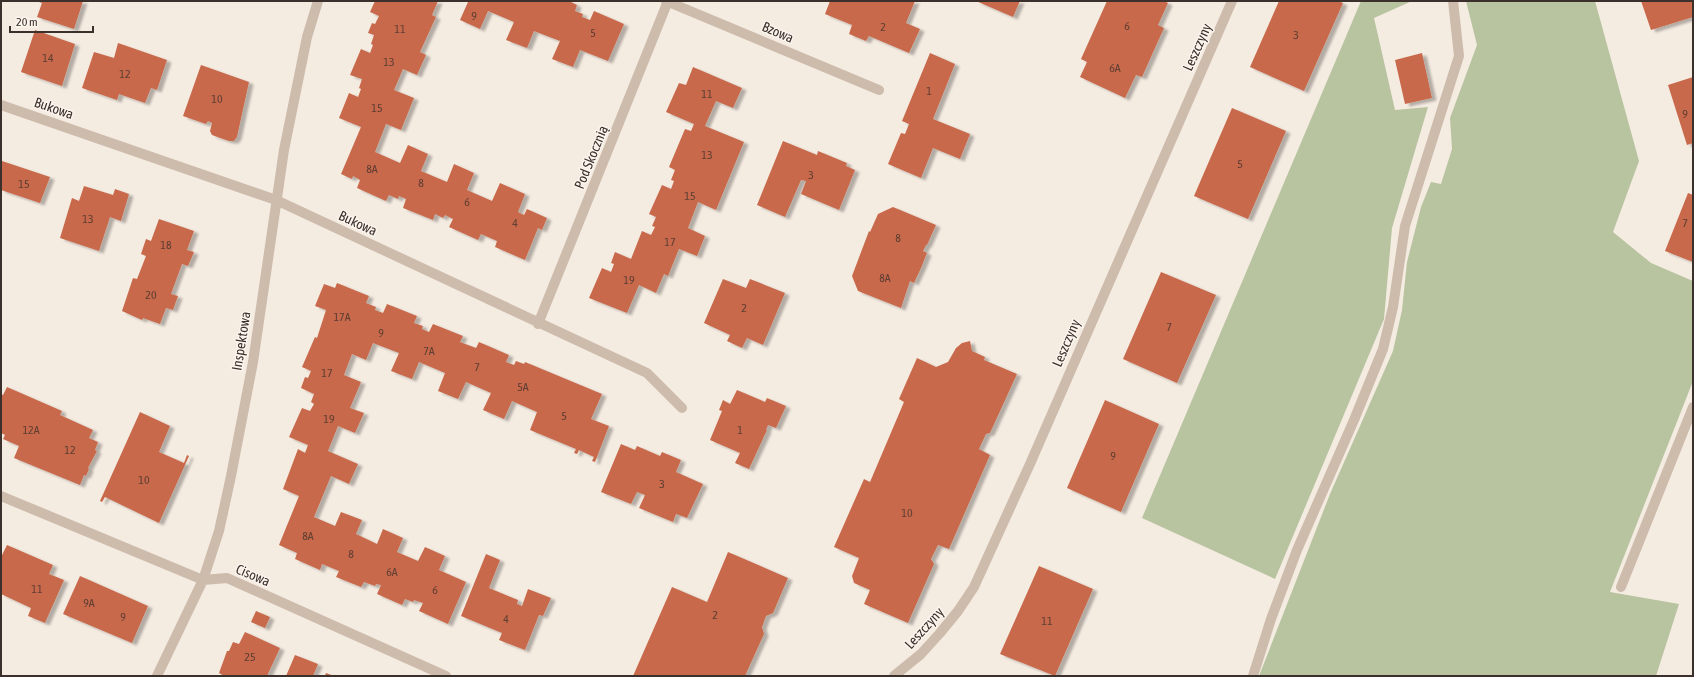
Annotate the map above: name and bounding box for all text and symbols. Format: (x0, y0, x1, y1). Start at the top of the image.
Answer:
scale bar (10, 8, 93, 34)
house number: 9 (471, 9, 477, 23)
text: 20 m (16, 15, 38, 29)
street label: Bzowa (760, 18, 796, 46)
house number: 6 (1124, 19, 1130, 33)
house number: 2 (880, 20, 886, 34)
street label: Leszczyny (1179, 21, 1215, 73)
house number: 11 (394, 22, 406, 36)
house number: 5 (590, 26, 596, 40)
house number: 3 (1293, 28, 1299, 42)
house number: 14 (42, 51, 54, 65)
house number: 13 (383, 55, 395, 69)
house number: 6A (1109, 61, 1121, 75)
house number: 12 (119, 67, 131, 81)
house number: 1 (926, 84, 932, 98)
house number: 11 (701, 87, 713, 101)
house number: 10 (211, 92, 223, 106)
street label: Bukowa (32, 94, 76, 122)
house number: 15 (371, 101, 383, 115)
house number: 9 (1682, 107, 1688, 121)
street label: Pod Skocznią (571, 123, 611, 191)
house number: 13 (701, 148, 713, 162)
house number: 5 (1237, 157, 1243, 171)
house number: 8A (366, 162, 378, 176)
house number: 3 (808, 168, 814, 182)
house number: 8 (418, 176, 424, 190)
house number: 15 (18, 177, 30, 191)
house number: 15 (684, 189, 696, 203)
house number: 6 (464, 195, 470, 209)
street label: Bukowa (336, 207, 380, 239)
house number: 13 (82, 212, 94, 226)
house number: 4 (512, 216, 518, 230)
house number: 7 (1682, 216, 1688, 230)
house number: 8 (895, 231, 901, 245)
house number: 17 (664, 235, 676, 249)
house number: 18 (160, 238, 172, 252)
house number: 8A (879, 271, 891, 285)
house number: 19 (623, 273, 635, 287)
house number: 20 (145, 288, 157, 302)
house number: 2 (741, 301, 747, 315)
street label: Inspektowa (228, 310, 254, 372)
house number: 17A (333, 310, 351, 324)
street label: Leszczyny (1049, 317, 1083, 369)
house number: 7 (1166, 320, 1172, 334)
house number: 9 (378, 326, 384, 340)
house number: 7A (423, 344, 435, 358)
house number: 7 (474, 360, 480, 374)
house number: 17 (321, 366, 333, 380)
house number: 5A (517, 380, 529, 394)
house number: 5 (561, 409, 567, 423)
house number: 19 (323, 412, 335, 426)
house number: 12A (22, 423, 40, 437)
house number: 1 (737, 423, 743, 437)
house number: 12 (64, 443, 76, 457)
house number: 9 (1110, 449, 1116, 463)
house number: 10 (138, 473, 150, 487)
house number: 3 (659, 477, 665, 491)
house number: 10 (901, 506, 913, 520)
house number: 8A (302, 529, 314, 543)
house number: 8 (348, 547, 354, 561)
street label: Cisowa (233, 561, 273, 589)
house number: 6A (386, 565, 398, 579)
house number: 11 (31, 582, 43, 596)
house number: 6 (432, 583, 438, 597)
house number: 9A (83, 596, 95, 610)
street label: Leszczyny (901, 604, 947, 652)
house number: 2 (712, 608, 718, 622)
house number: 9 (120, 610, 126, 624)
house number: 4 (503, 612, 509, 626)
house number: 11 (1041, 614, 1053, 628)
house number: 25 (244, 650, 256, 664)

